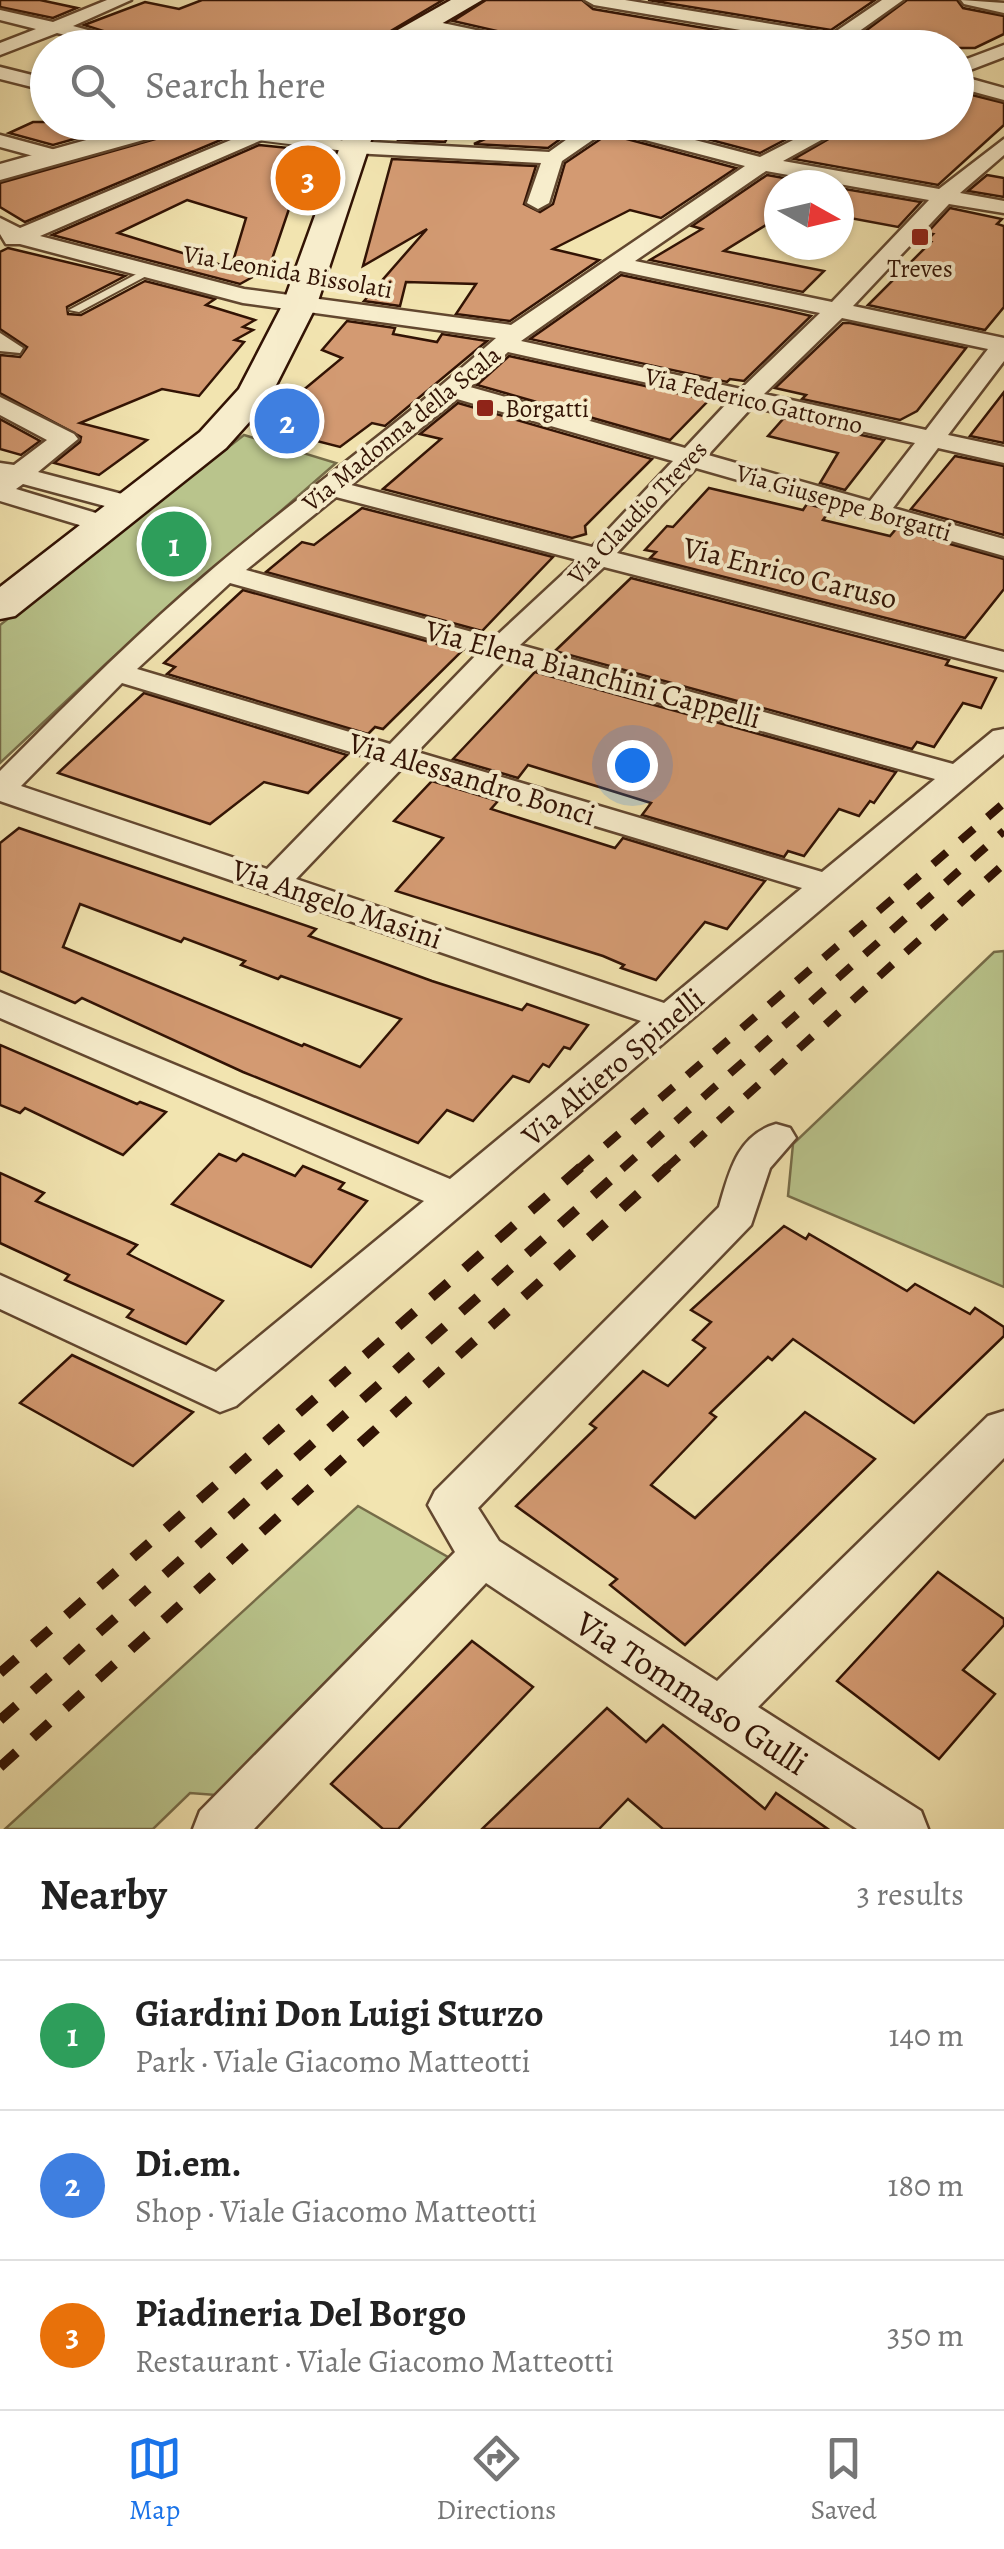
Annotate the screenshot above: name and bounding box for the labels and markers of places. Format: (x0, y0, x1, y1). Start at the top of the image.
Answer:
pin: 3 (276, 140, 340, 216)
marker: Treves (909, 226, 931, 248)
place label: Treves (887, 252, 953, 286)
pin: 2 (254, 384, 320, 458)
place label: Borgatti (505, 392, 589, 426)
marker: Borgatti (474, 397, 496, 419)
pin: 1 (142, 506, 206, 582)

